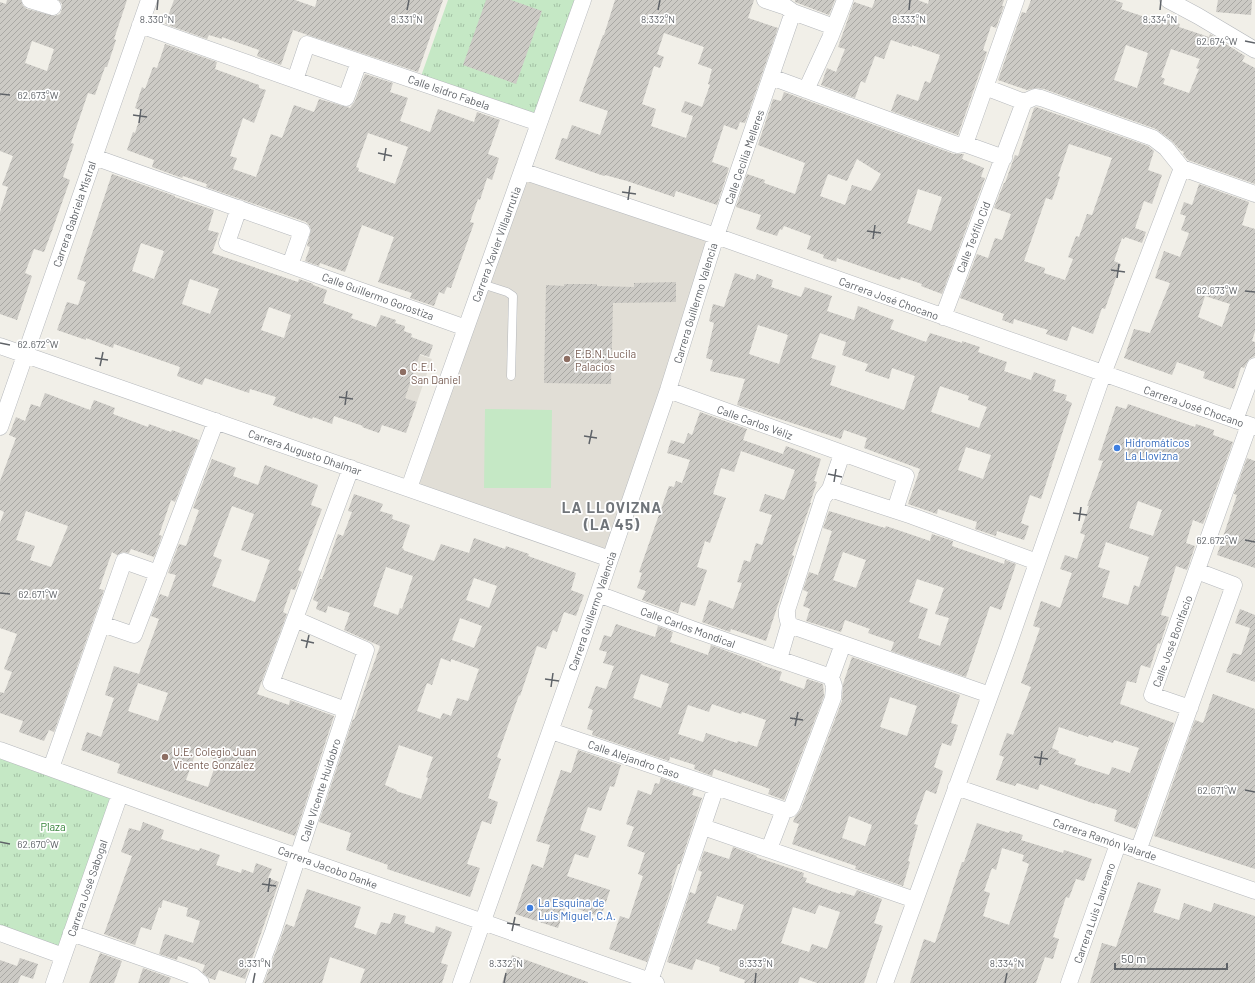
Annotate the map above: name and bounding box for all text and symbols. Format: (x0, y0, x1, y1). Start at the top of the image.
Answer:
text: 8.330°N (140, 13, 174, 25)
text: 8.331°N (391, 13, 423, 25)
text: 8.332°N (641, 13, 675, 25)
text: 8.333°N (892, 13, 926, 25)
text: 8.334°N (1143, 13, 1177, 25)
text: 62.674°W (1196, 35, 1238, 47)
street label: Calle Isidro Fabela (406, 72, 492, 112)
text: 62.673°W (18, 89, 59, 101)
street label: Calle Cecilia Melleres (722, 108, 766, 206)
street label: Carrera Gabriela Mistral (50, 159, 98, 269)
street label: Carrera Xavier Villaurrutia (469, 184, 523, 304)
street label: Calle Teófilo Cid (953, 199, 993, 275)
street label: Carrera Guillermo Valencia (670, 241, 720, 365)
street label: Calle Guillermo Gorostiza (320, 270, 436, 322)
street label: Carrera José Chocano (837, 274, 941, 322)
text: 62.673°W (1197, 284, 1238, 296)
text: 62.672°W (17, 338, 59, 350)
place label: E.B.N. Lucila Palacios (575, 347, 636, 373)
marker: E.B.N. Lucila Palacios (562, 354, 572, 364)
place label: C.E.I. San Daniel (411, 360, 461, 386)
marker: C.E.I. San Daniel (398, 367, 408, 377)
street label: Carrera José Chocano (1142, 383, 1246, 429)
street label: Calle Carlos Véliz (715, 402, 795, 442)
street label: Carrera Augusto Dhalmar (247, 426, 363, 478)
place label: Hidromáticos La Llovizna (1125, 436, 1189, 462)
marker: Hidromáticos La Llovizna (1112, 443, 1122, 453)
district label: LA LLOVIZNA (LA 45) (562, 498, 662, 533)
text: 62.672°W (1196, 534, 1238, 546)
street label: Carrera Guillermo Valencia (565, 550, 619, 672)
text: 62.671°W (18, 588, 58, 600)
street label: Calle José Bonifacio (1149, 593, 1195, 689)
street label: Calle Carlos Mondical (639, 604, 737, 650)
street label: Calle Vicente Huidobro (297, 737, 343, 843)
street label: Calle Alejandro Caso (586, 737, 682, 781)
place label: U.E. Colegio Juan Vicente González (173, 745, 257, 771)
marker: U.E. Colegio Juan Vicente González (160, 752, 170, 762)
text: 62.671°W (1197, 784, 1237, 796)
street label: Carrera Ramón Valarde (1051, 815, 1159, 863)
park label: Plaza (40, 820, 66, 833)
text: 62.670°W (17, 838, 59, 850)
street label: Carrera José Sabogal (64, 838, 110, 938)
street label: Carrera Jacobo Danke (276, 843, 380, 891)
street label: Carrera Luis Laureano (1071, 861, 1117, 965)
place label: La Esquina de Luis Miguel, C.A. (538, 896, 616, 922)
marker: La Esquina de Luis Miguel, C.A. (525, 903, 535, 913)
scale bar (1115, 945, 1227, 971)
text: 50 m (1121, 951, 1146, 965)
text: 8.331°N (239, 957, 271, 969)
text: 8.332°N (489, 957, 523, 969)
text: 8.333°N (739, 957, 773, 969)
text: 8.334°N (990, 957, 1024, 969)

